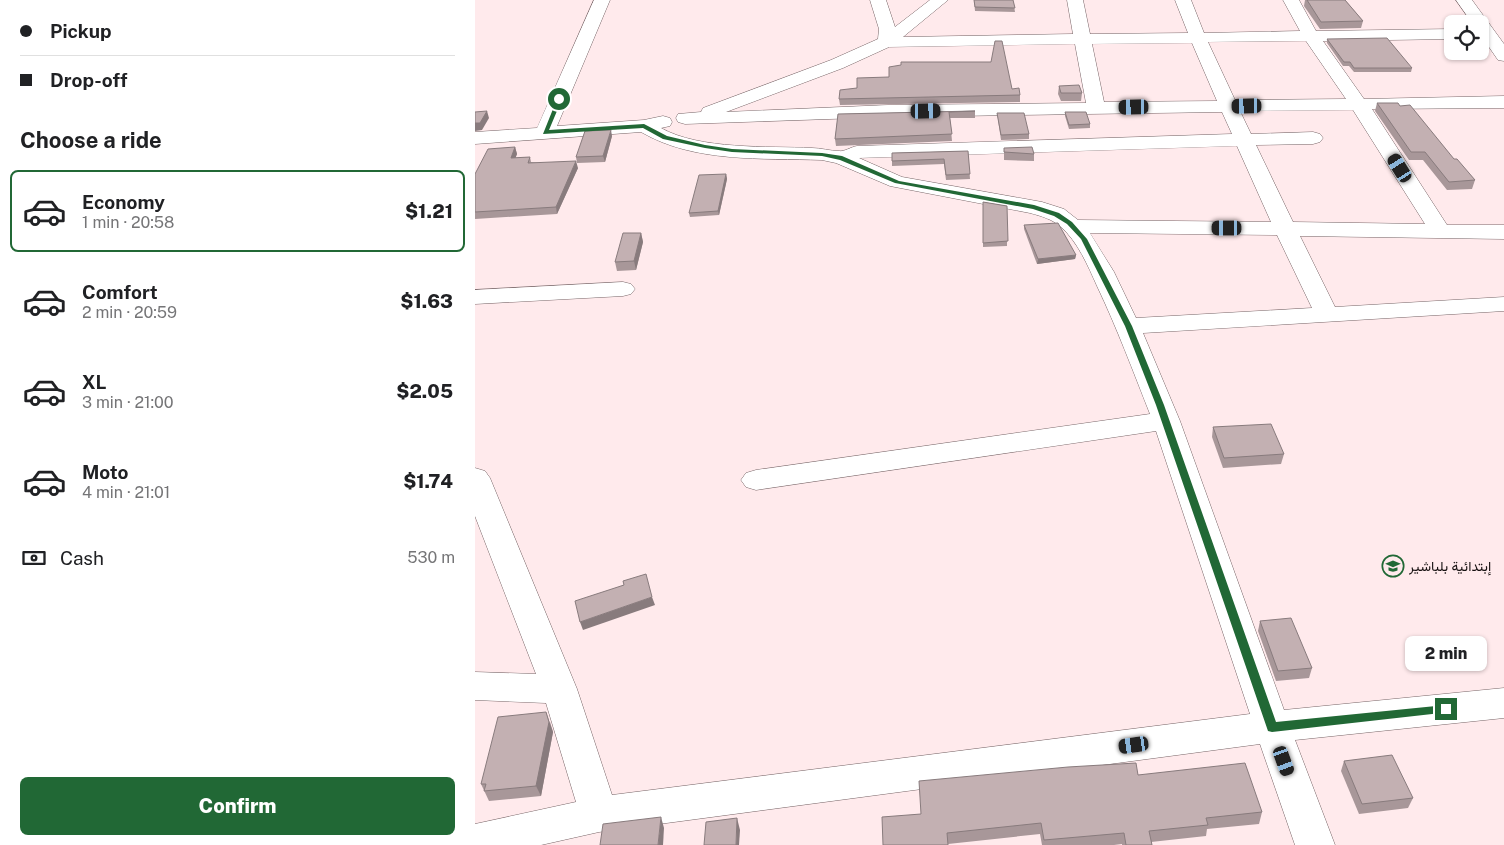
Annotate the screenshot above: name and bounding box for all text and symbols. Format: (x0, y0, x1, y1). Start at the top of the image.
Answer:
map controls (1444, 15, 1489, 60)
button: locate (1444, 15, 1489, 60)
text: Pickup (50, 20, 112, 42)
text: Drop-off (50, 69, 127, 91)
route start (548, 88, 570, 110)
car (1231, 98, 1262, 114)
car (1118, 99, 1149, 115)
car (910, 103, 941, 119)
text: Choose a ride (20, 127, 162, 153)
car (1385, 151, 1414, 185)
icon: car (22, 189, 67, 234)
text: Economy (82, 191, 165, 213)
text: $1.21 (405, 200, 453, 222)
text: 1 min · 20:58 (82, 213, 174, 232)
car (1212, 221, 1242, 236)
icon: car (22, 279, 67, 324)
text: Comfort (82, 281, 158, 303)
text: $1.63 (400, 290, 453, 312)
text: 2 min · 20:59 (82, 303, 177, 322)
icon: car (22, 369, 67, 414)
text: XL (82, 371, 107, 393)
text: $2.05 (396, 380, 453, 402)
text: 3 min · 21:00 (82, 393, 174, 412)
icon: car (22, 459, 67, 504)
text: Moto (82, 461, 128, 483)
text: $1.74 (403, 470, 453, 492)
text: 4 min · 21:01 (82, 483, 170, 502)
icon: cash (20, 544, 48, 572)
text: Cash (60, 547, 104, 569)
text: 530 m (407, 548, 455, 567)
school or university icon: إبتدائية بلباشير (1381, 554, 1405, 578)
place label: إبتدائية بلباشير (1408, 558, 1491, 576)
callout: 2 min (1405, 636, 1487, 672)
text: 2 min (1425, 644, 1467, 663)
route end (1435, 698, 1457, 720)
car (1118, 735, 1149, 755)
car (1271, 744, 1296, 778)
button: Confirm (20, 777, 455, 835)

